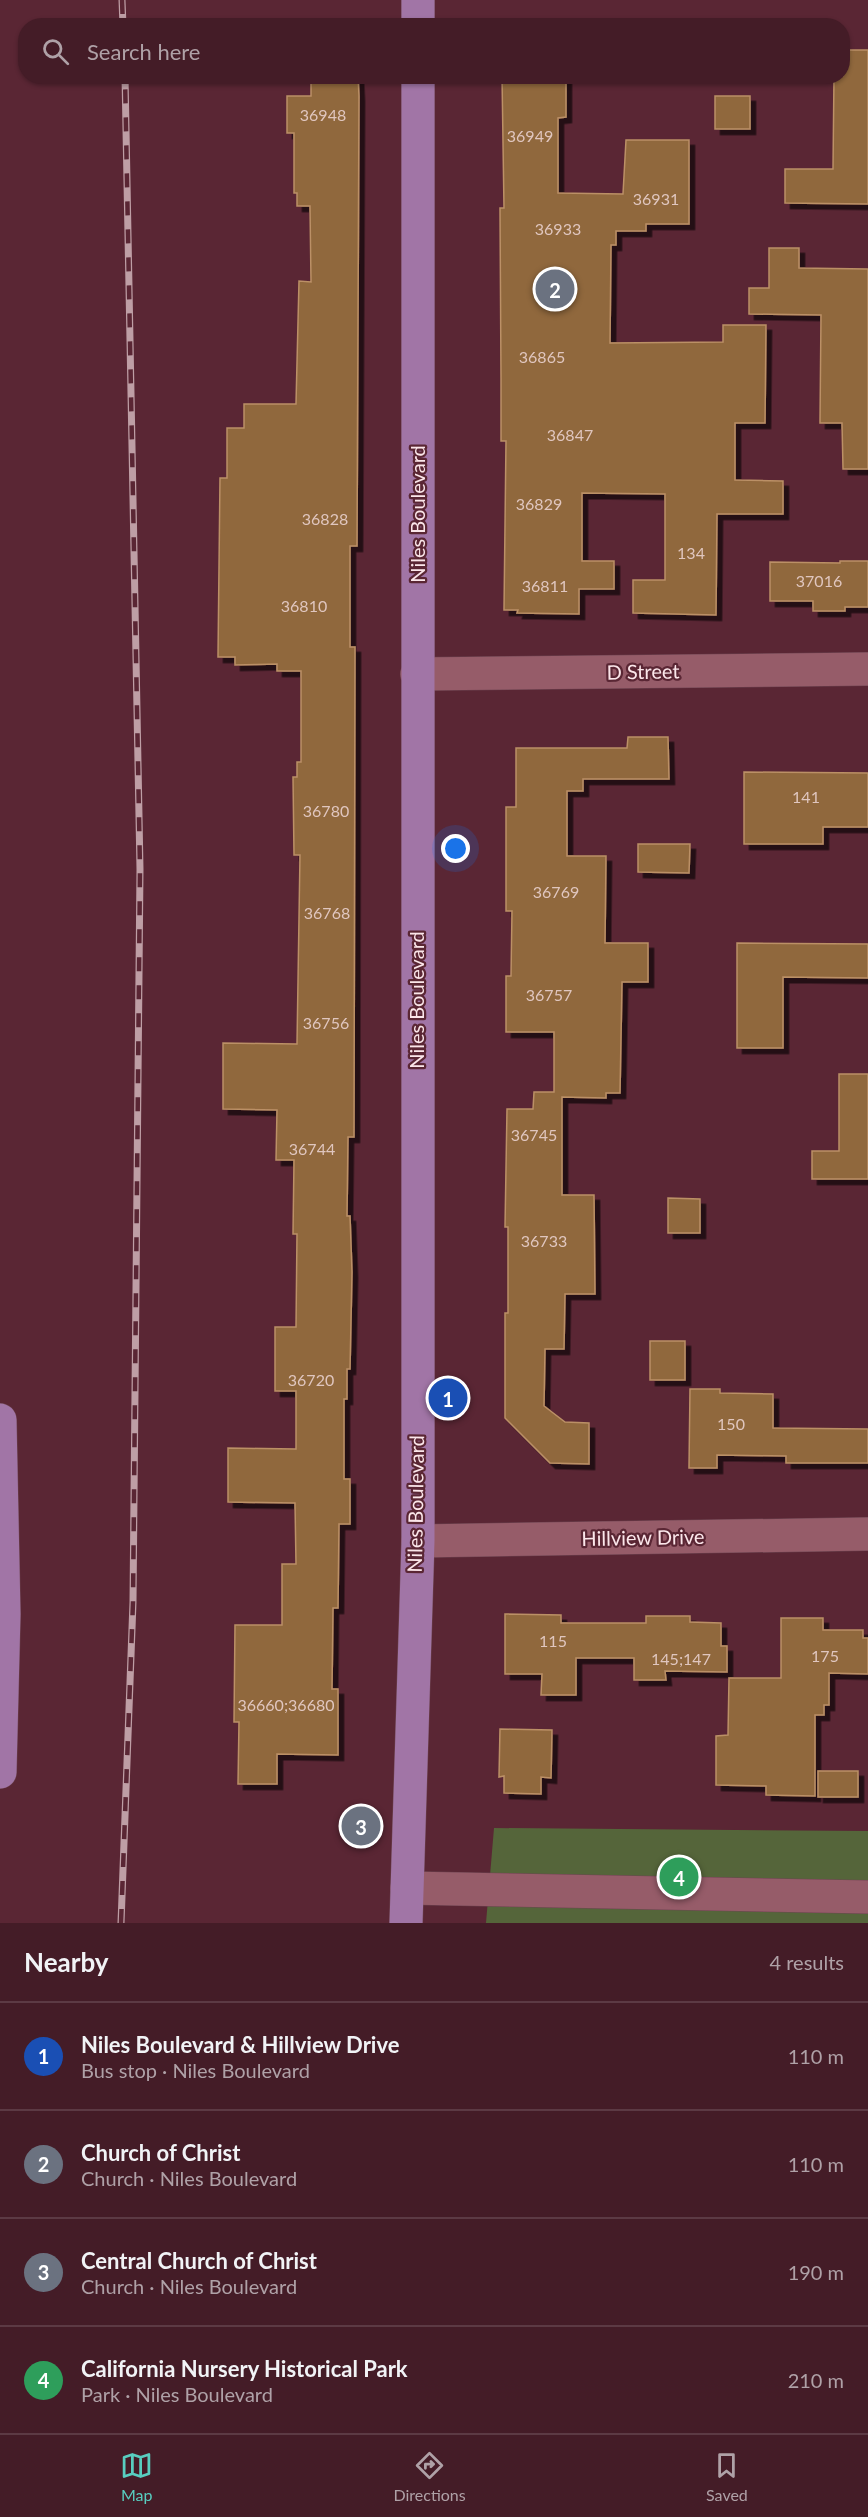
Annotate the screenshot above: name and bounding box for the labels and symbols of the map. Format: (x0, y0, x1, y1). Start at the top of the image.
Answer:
house number: 36948 (300, 105, 346, 124)
house number: 36949 (507, 126, 553, 145)
house number: 36931 (633, 189, 679, 208)
house number: 36933 (535, 219, 581, 238)
pin: 2 (536, 266, 574, 312)
house number: 36865 (519, 347, 565, 366)
house number: 36847 (547, 425, 593, 444)
street label: Niles Boulevard (405, 445, 429, 583)
house number: 36829 (516, 494, 562, 513)
house number: 36828 (302, 509, 348, 528)
house number: 134 (677, 543, 705, 562)
house number: 37016 (796, 571, 842, 590)
house number: 36811 (522, 576, 568, 595)
house number: 36810 (281, 596, 327, 615)
street label: D Street (606, 658, 680, 684)
house number: 141 (792, 787, 820, 806)
house number: 36780 (303, 801, 349, 820)
your location (441, 834, 470, 863)
house number: 36769 (533, 882, 579, 901)
house number: 36768 (304, 903, 350, 922)
street label: Niles Boulevard (404, 931, 428, 1069)
house number: 36757 (526, 985, 572, 1004)
house number: 36756 (303, 1013, 349, 1032)
house number: 36745 (511, 1125, 557, 1144)
house number: 36744 (289, 1139, 335, 1158)
house number: 36733 (521, 1231, 567, 1250)
house number: 36720 (288, 1370, 334, 1389)
pin: 1 (428, 1376, 468, 1420)
house number: 150 (717, 1414, 745, 1433)
street label: Niles Boulevard (402, 1435, 428, 1573)
street label: Hillview Drive (581, 1524, 705, 1550)
house number: 115 (539, 1631, 567, 1650)
house number: 175 (811, 1646, 839, 1665)
house number: 145;147 (651, 1649, 711, 1668)
house number: 36660;36680 (238, 1695, 334, 1714)
pin: 3 (342, 1804, 380, 1848)
pin: 4 (660, 1854, 698, 1900)

